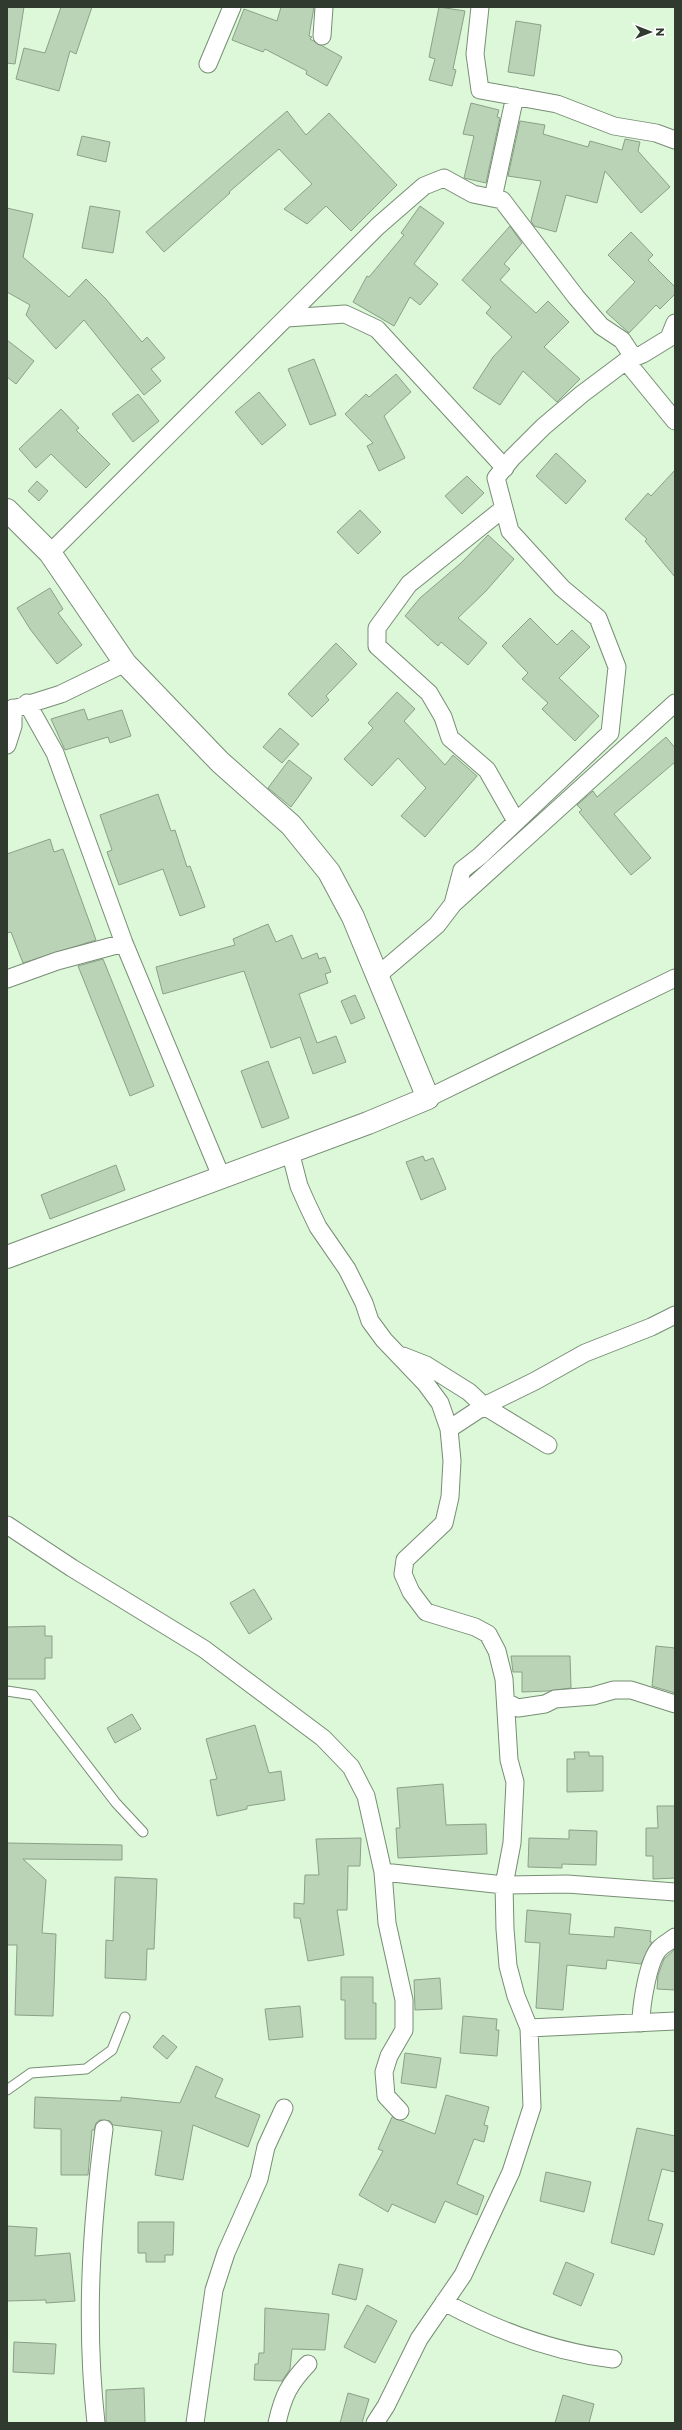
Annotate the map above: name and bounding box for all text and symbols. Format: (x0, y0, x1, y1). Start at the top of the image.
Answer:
north arrow (630, 12, 670, 52)
text: N (653, 28, 667, 36)

